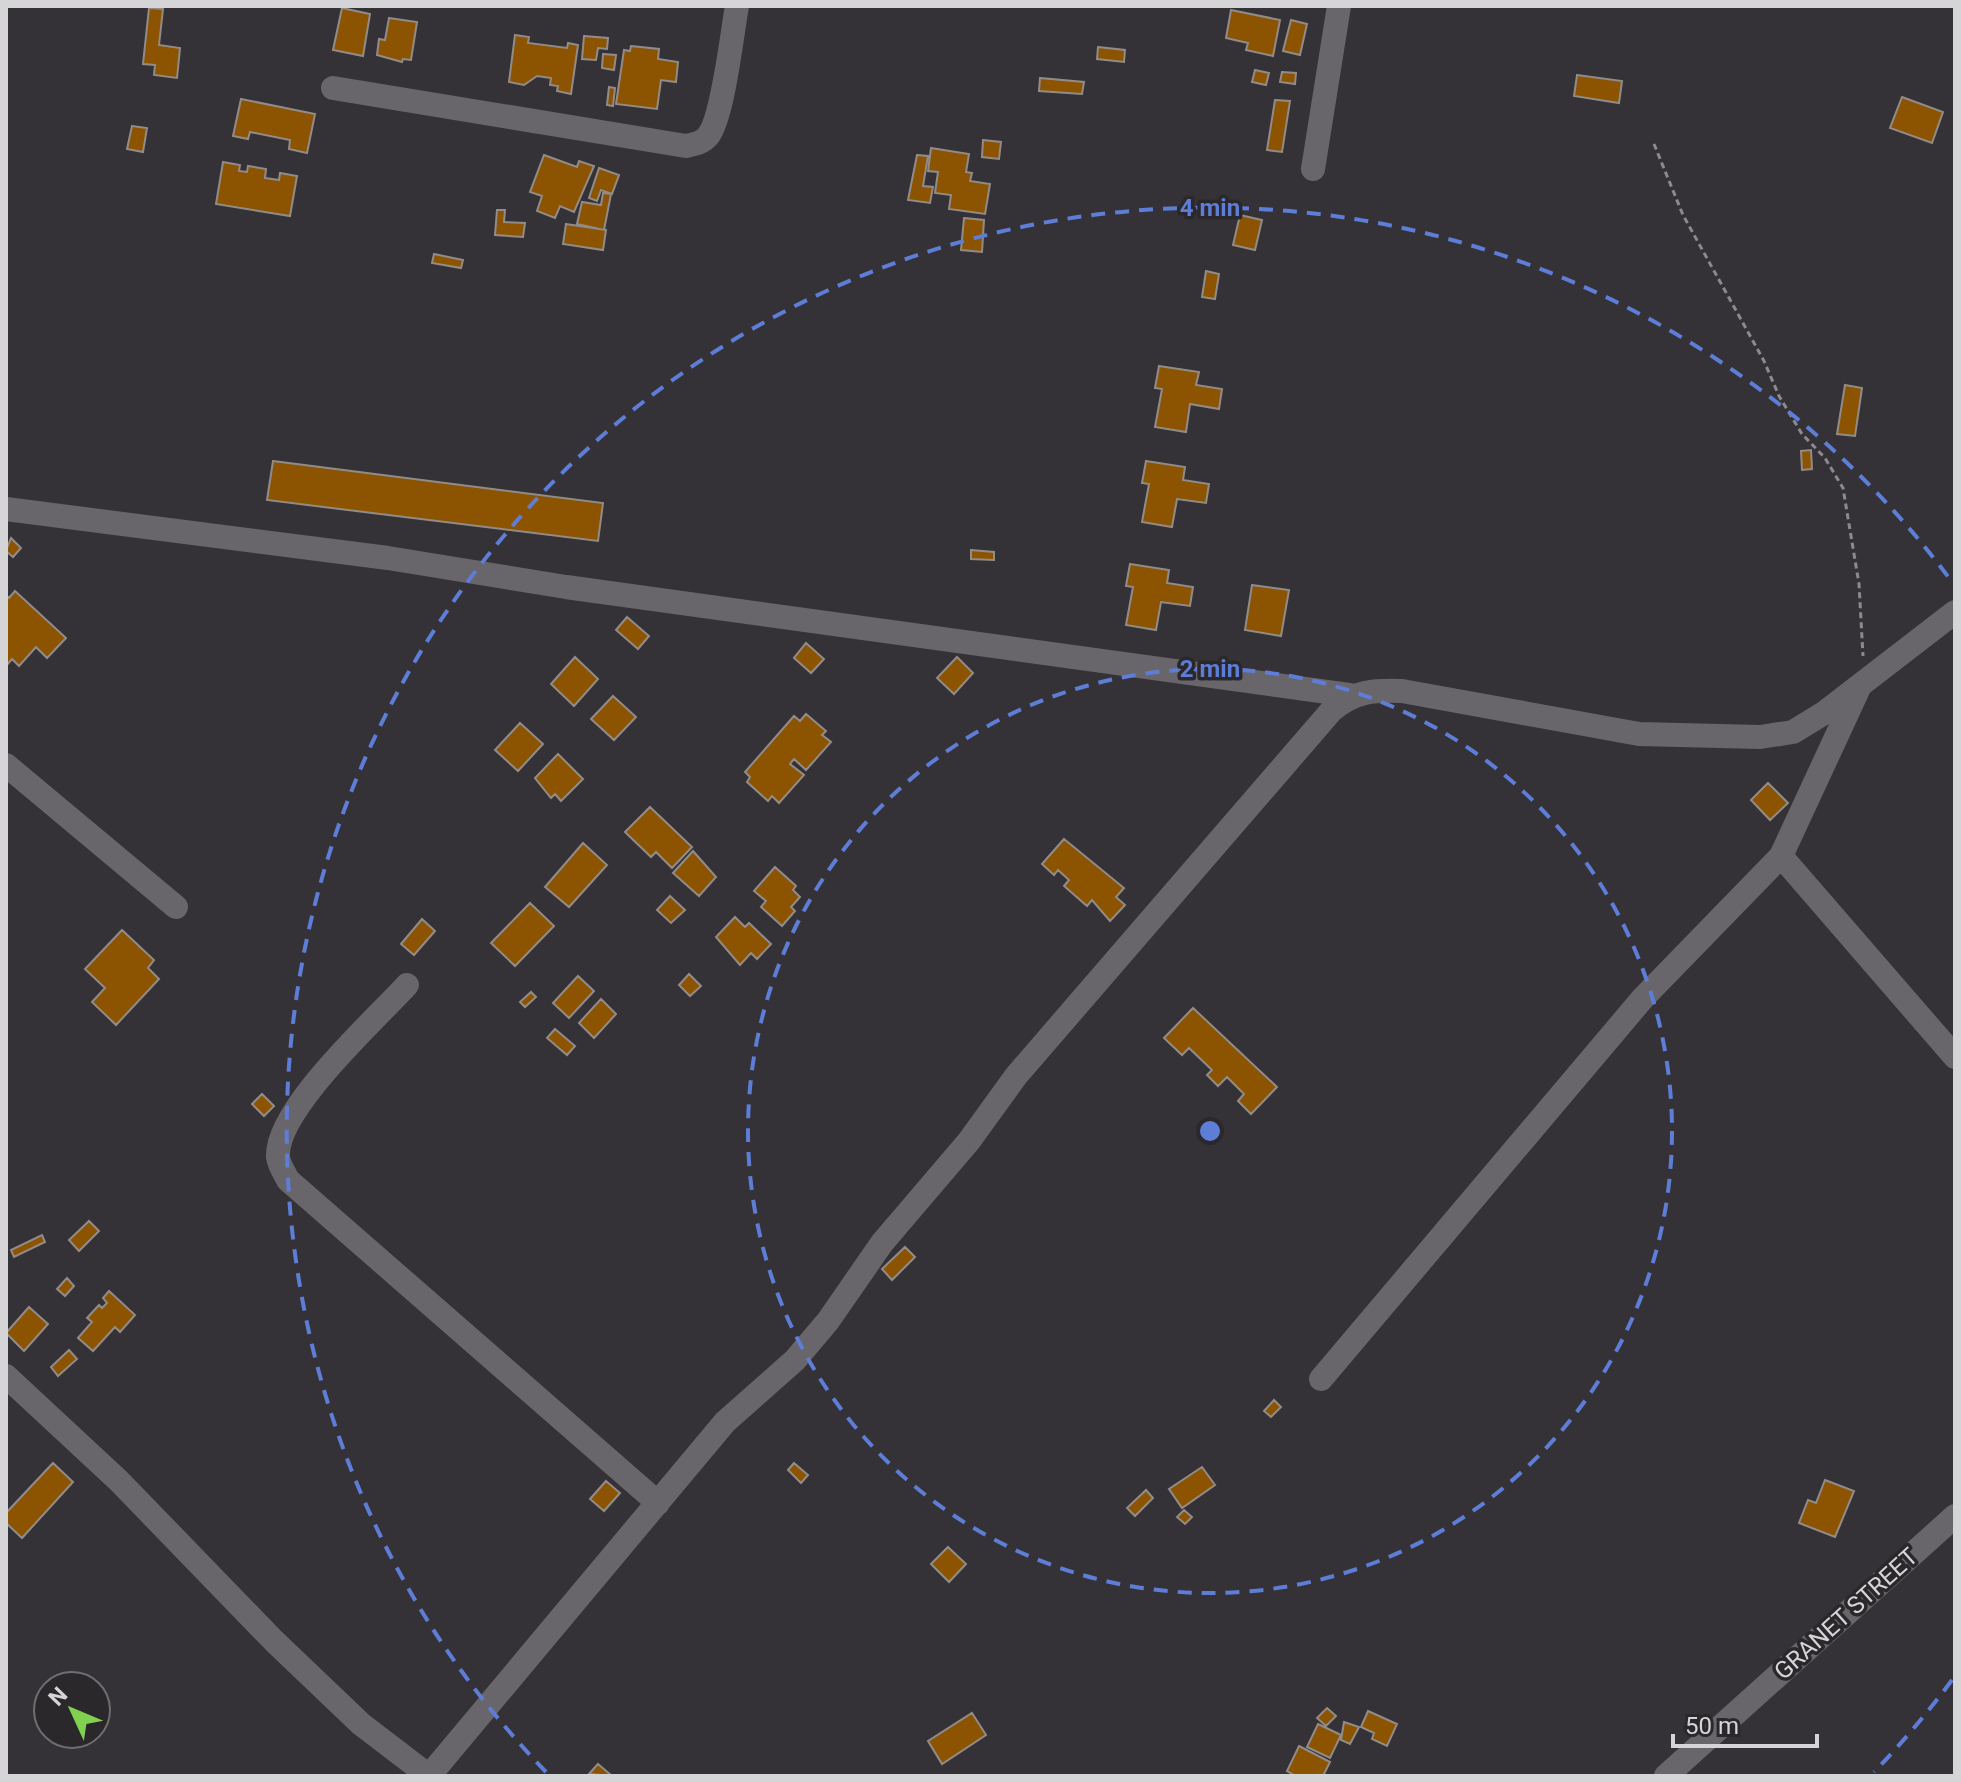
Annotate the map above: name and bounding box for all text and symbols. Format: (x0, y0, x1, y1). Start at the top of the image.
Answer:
text: 4 min (1180, 194, 1240, 222)
text: 2 min (1180, 655, 1240, 683)
centre of rings (1196, 1117, 1224, 1145)
street label: GRANET STREET (1769, 1542, 1923, 1686)
north arrow (32, 1670, 112, 1750)
text: N (44, 1682, 72, 1711)
scale bar (1673, 1698, 1817, 1748)
text: 50 m (1685, 1712, 1739, 1740)

